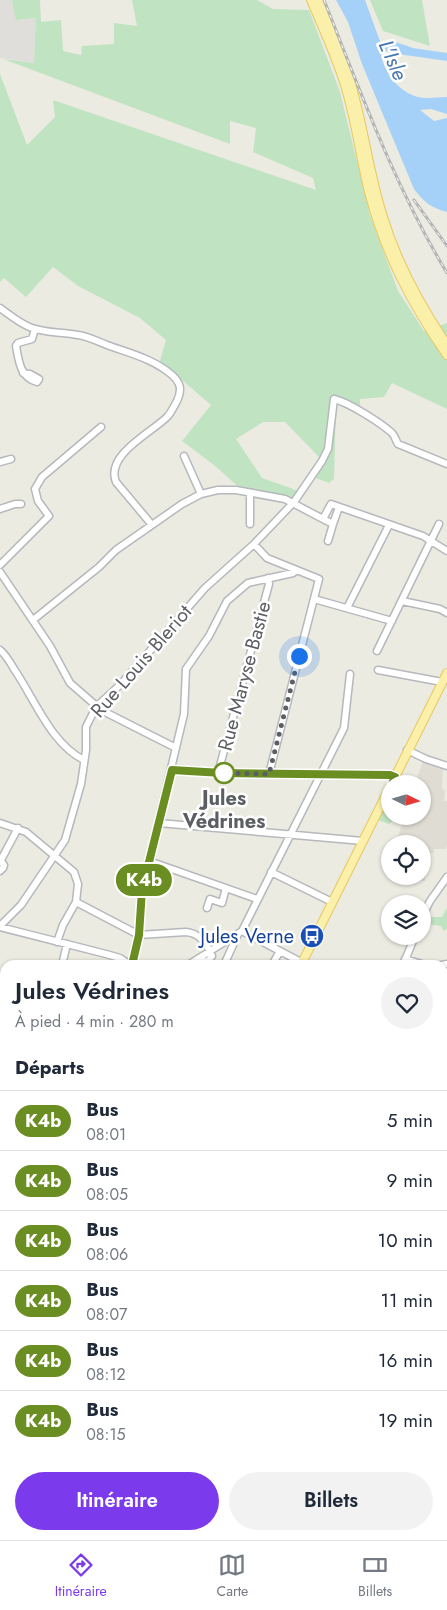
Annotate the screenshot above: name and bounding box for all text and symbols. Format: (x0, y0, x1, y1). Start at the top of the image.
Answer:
water label: L'Isle (371, 35, 415, 86)
street label: Rue Louis Bleriot (84, 598, 199, 724)
street label: Rue Maryse Bastie (211, 598, 278, 754)
your location (287, 644, 312, 669)
marker: Jules Védrines (213, 762, 235, 784)
north arrow (381, 775, 431, 825)
map controls (381, 775, 431, 945)
place label: Jules Védrines (182, 784, 265, 836)
button: locate (381, 835, 431, 885)
line badge: K4b (115, 864, 173, 896)
text: K4b (126, 867, 162, 893)
button: layers (381, 895, 431, 945)
place label: Jules Verne (197, 922, 294, 951)
bus stop icon: Jules Verne (299, 923, 325, 949)
text: Jules Védrines (15, 973, 169, 1008)
button: heart (381, 977, 433, 1029)
text: À pied · 4 min · 280 m (15, 1010, 174, 1033)
text: Départs (15, 1054, 84, 1081)
text: Bus (86, 1096, 118, 1123)
text: 5 min (387, 1107, 433, 1134)
text: K4b (25, 1108, 61, 1134)
text: 08:01 (86, 1123, 126, 1146)
text: Bus (86, 1156, 118, 1183)
text: 9 min (387, 1167, 433, 1194)
text: K4b (25, 1168, 61, 1194)
text: 08:05 (86, 1183, 128, 1206)
text: Bus (86, 1216, 118, 1243)
text: 10 min (378, 1227, 433, 1254)
text: K4b (25, 1228, 61, 1254)
text: 08:06 (86, 1243, 128, 1266)
text: Bus (86, 1276, 118, 1303)
text: 11 min (380, 1287, 433, 1314)
text: K4b (25, 1288, 61, 1314)
text: 08:07 (86, 1303, 127, 1326)
text: Bus (86, 1336, 118, 1363)
text: 16 min (378, 1347, 433, 1374)
text: K4b (25, 1348, 61, 1374)
text: 08:12 (86, 1363, 126, 1386)
text: Bus (86, 1396, 118, 1423)
text: 19 min (378, 1407, 433, 1434)
text: K4b (25, 1408, 61, 1434)
text: 08:15 (86, 1423, 126, 1446)
button: Itinéraire (15, 1472, 219, 1530)
button: Billets (229, 1472, 433, 1530)
tab: Itinéraire (55, 1551, 107, 1601)
tab: Carte (217, 1551, 248, 1601)
tab: Billets (358, 1551, 392, 1601)

